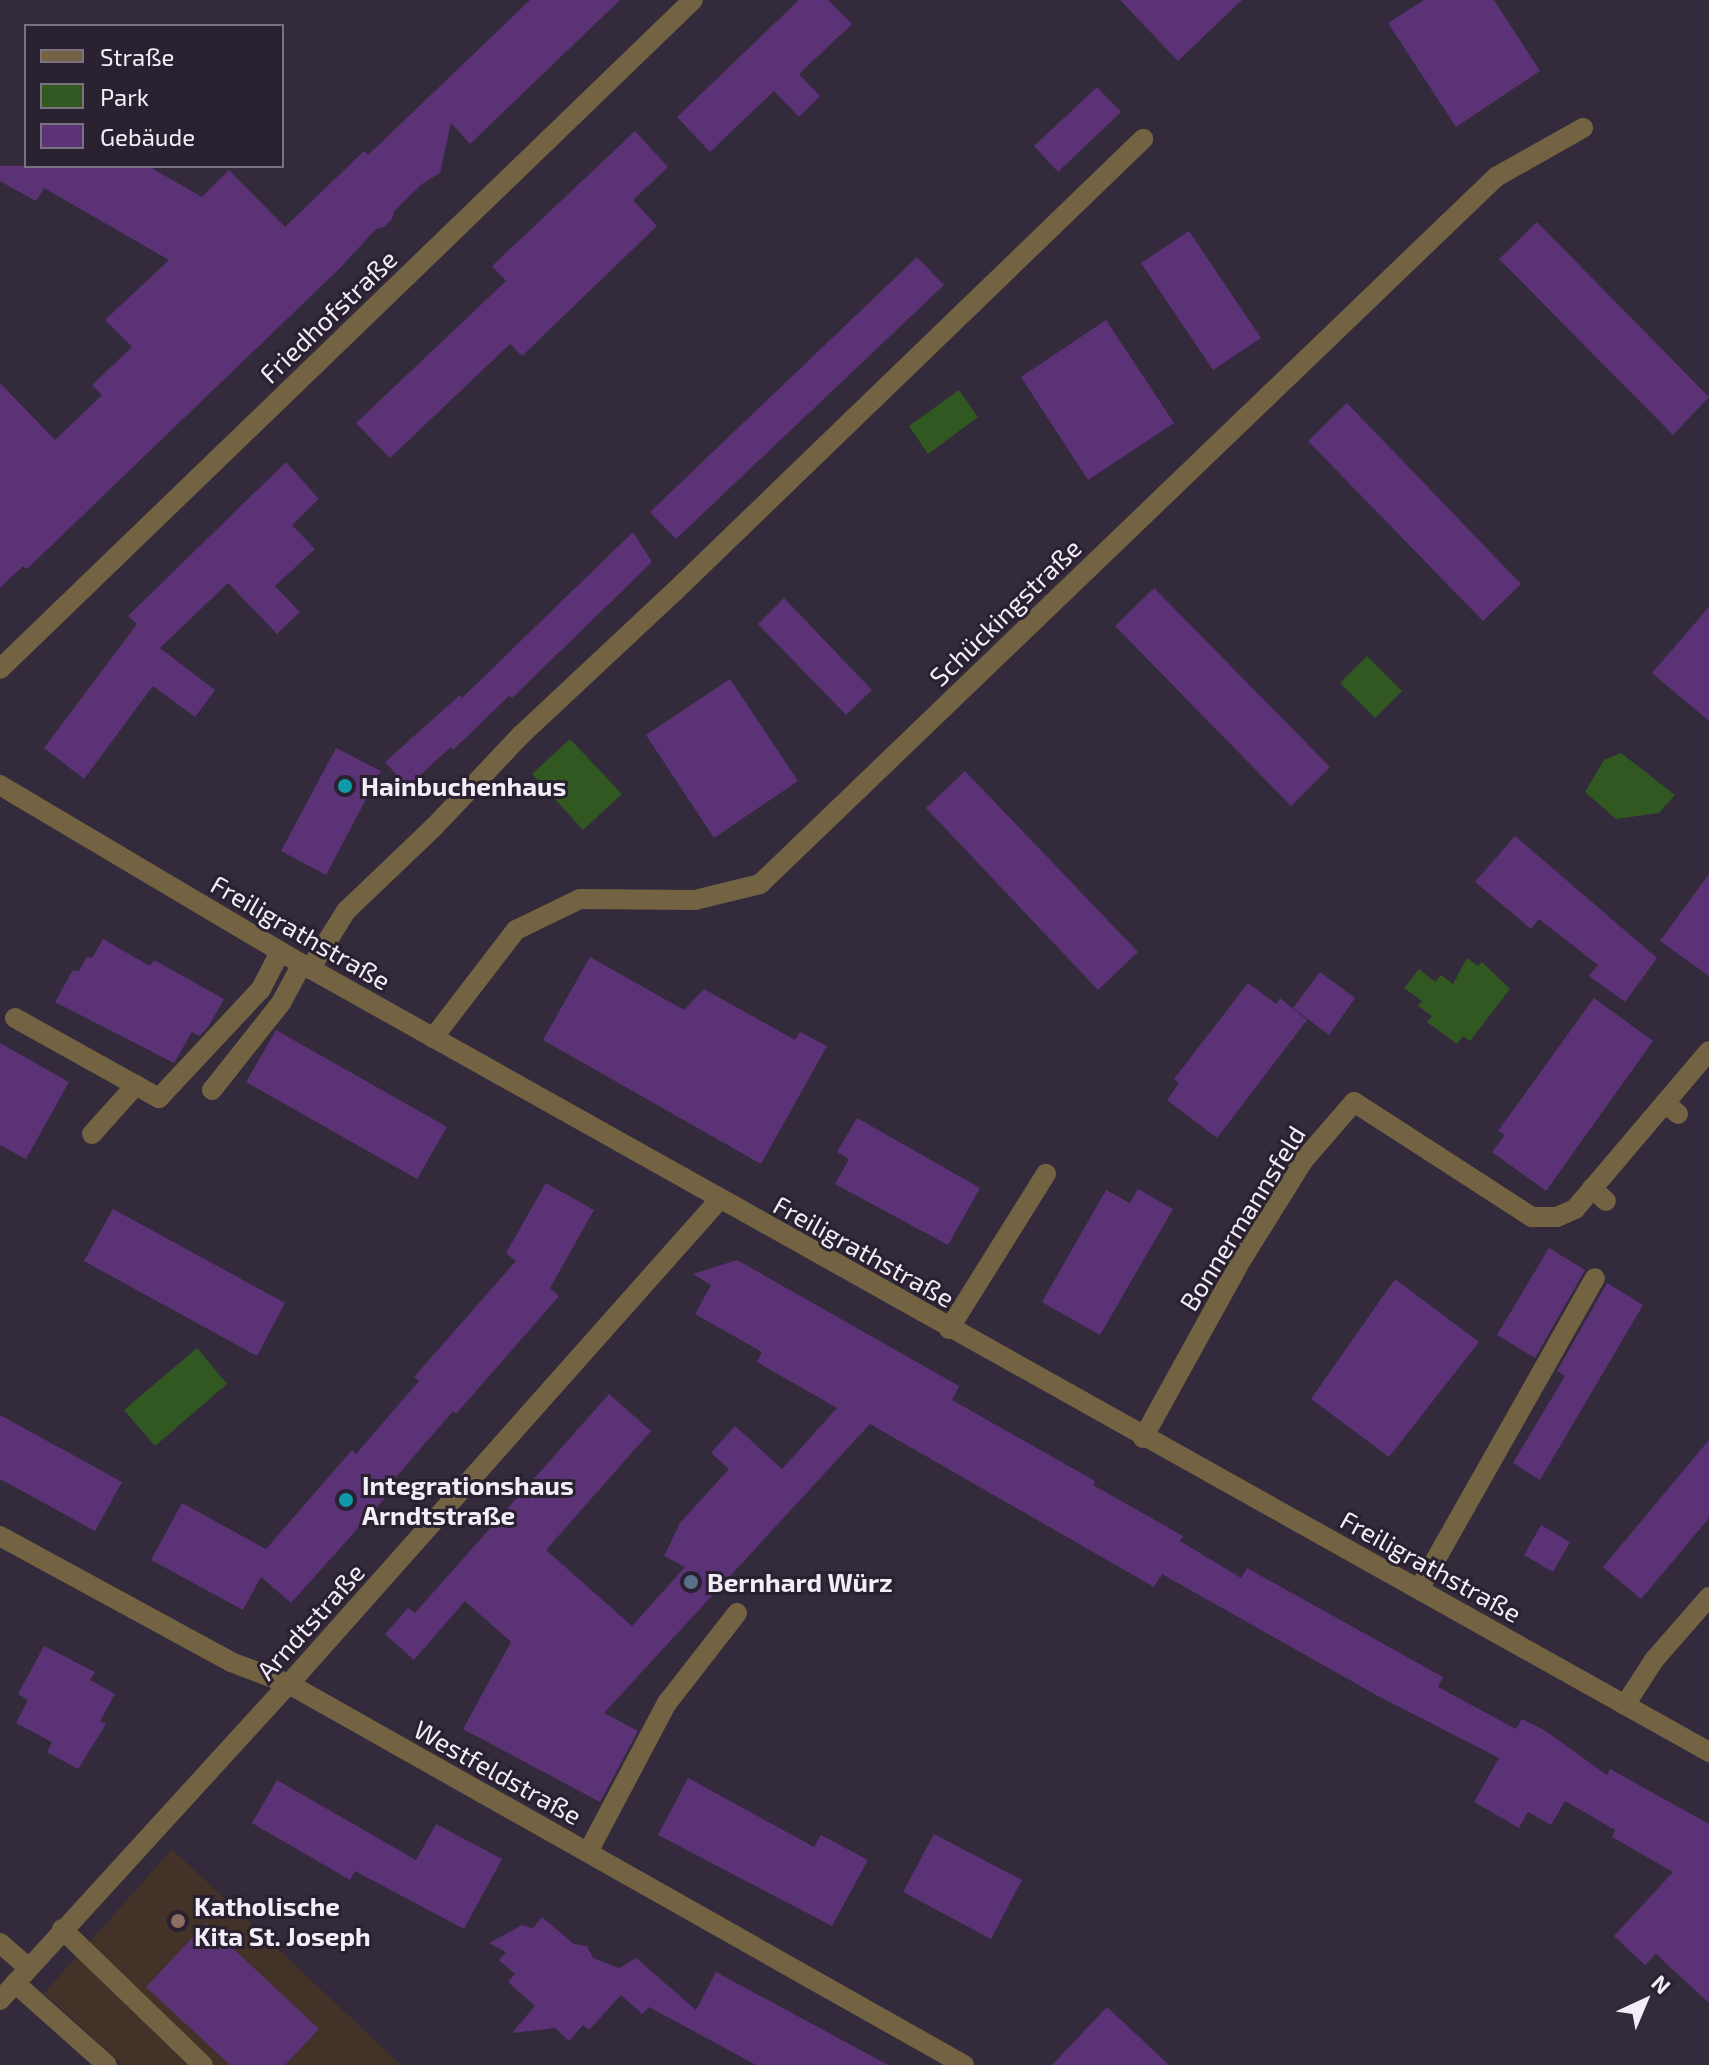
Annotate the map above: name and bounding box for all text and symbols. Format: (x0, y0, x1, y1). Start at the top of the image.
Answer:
legend (24, 24, 284, 168)
text: Straße (100, 42, 174, 71)
text: Park (100, 82, 149, 111)
text: Gebäude (100, 122, 195, 151)
street label: Friedhofstraße (253, 243, 403, 389)
street label: Schückingstraße (923, 532, 1087, 692)
place label: Hainbuchenhaus (361, 770, 566, 802)
marker: Hainbuchenhaus (336, 777, 354, 795)
street label: Freiligrathstraße (206, 868, 396, 996)
street label: Bonnermannsfeld (1173, 1120, 1311, 1316)
street label: Freiligrathstraße (768, 1188, 960, 1314)
place label: Integrationshaus Arndtstraße (362, 1469, 574, 1530)
marker: Integrationshaus Arndtstraße (337, 1491, 355, 1509)
street label: Freiligrathstraße (1335, 1503, 1527, 1629)
street label: Arndtstraße (250, 1556, 370, 1686)
place label: Bernhard Würz (707, 1566, 893, 1598)
marker: Bernhard Würz (682, 1573, 700, 1591)
street label: Westfeldstraße (409, 1713, 587, 1831)
place label: Katholische Kita St. Joseph (194, 1890, 371, 1952)
marker: Katholische Kita St. Joseph (169, 1912, 187, 1930)
north arrow (1605, 1961, 1685, 2041)
text: N (1647, 1969, 1676, 1999)

